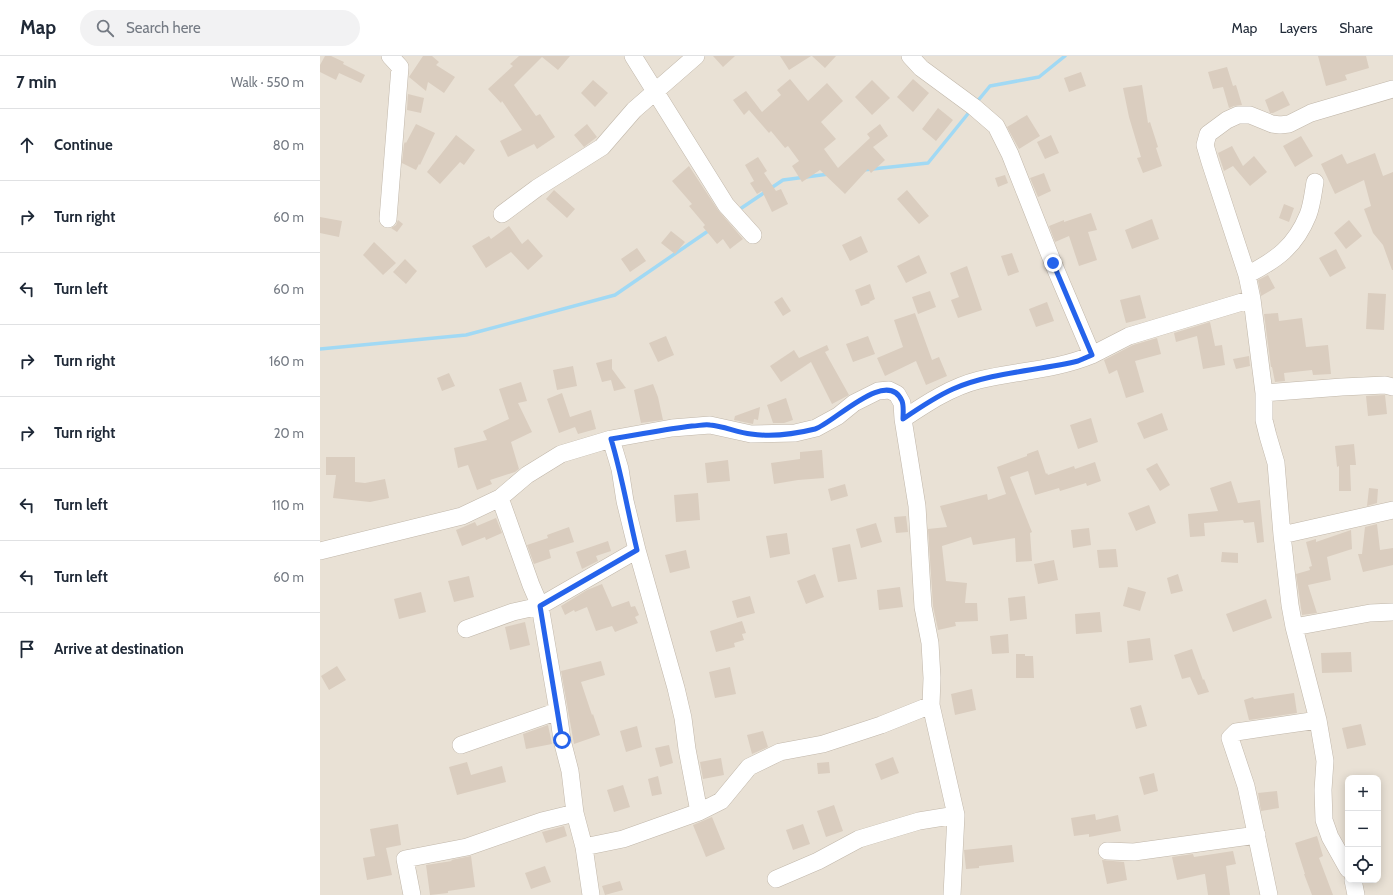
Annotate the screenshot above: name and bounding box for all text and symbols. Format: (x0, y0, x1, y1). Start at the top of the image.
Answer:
search box (80, 10, 360, 46)
text: Map (20, 16, 56, 39)
icon: search (94, 17, 116, 39)
text: Search here (126, 19, 201, 37)
text: Map (1232, 19, 1257, 37)
text: Layers (1279, 19, 1317, 37)
text: Share (1339, 19, 1373, 37)
text: 7 min (16, 72, 57, 92)
text: Walk · 550 m (231, 74, 304, 90)
icon: ahead (16, 134, 38, 156)
text: Continue (54, 136, 113, 154)
text: 80 m (273, 137, 304, 153)
icon: right (16, 206, 38, 228)
text: Turn right (54, 208, 115, 226)
text: 60 m (273, 209, 304, 225)
route end (1044, 254, 1062, 272)
icon: left (16, 278, 38, 300)
text: Turn left (54, 280, 108, 298)
text: 60 m (273, 281, 304, 297)
icon: right (16, 350, 38, 372)
text: Turn right (54, 352, 115, 370)
text: 160 m (269, 353, 304, 369)
icon: right (16, 422, 38, 444)
text: Turn right (54, 424, 115, 442)
text: 20 m (274, 425, 304, 441)
icon: left (16, 494, 38, 516)
text: Turn left (54, 496, 108, 514)
text: 110 m (272, 497, 304, 513)
icon: left (16, 566, 38, 588)
text: Turn left (54, 568, 108, 586)
text: 60 m (273, 569, 304, 585)
icon: arrive (16, 638, 38, 660)
text: Arrive at destination (54, 640, 184, 658)
route start (553, 731, 571, 749)
map controls (1345, 775, 1381, 883)
button: + (1345, 775, 1381, 811)
button: − (1345, 811, 1381, 847)
button: locate (1345, 847, 1381, 883)

